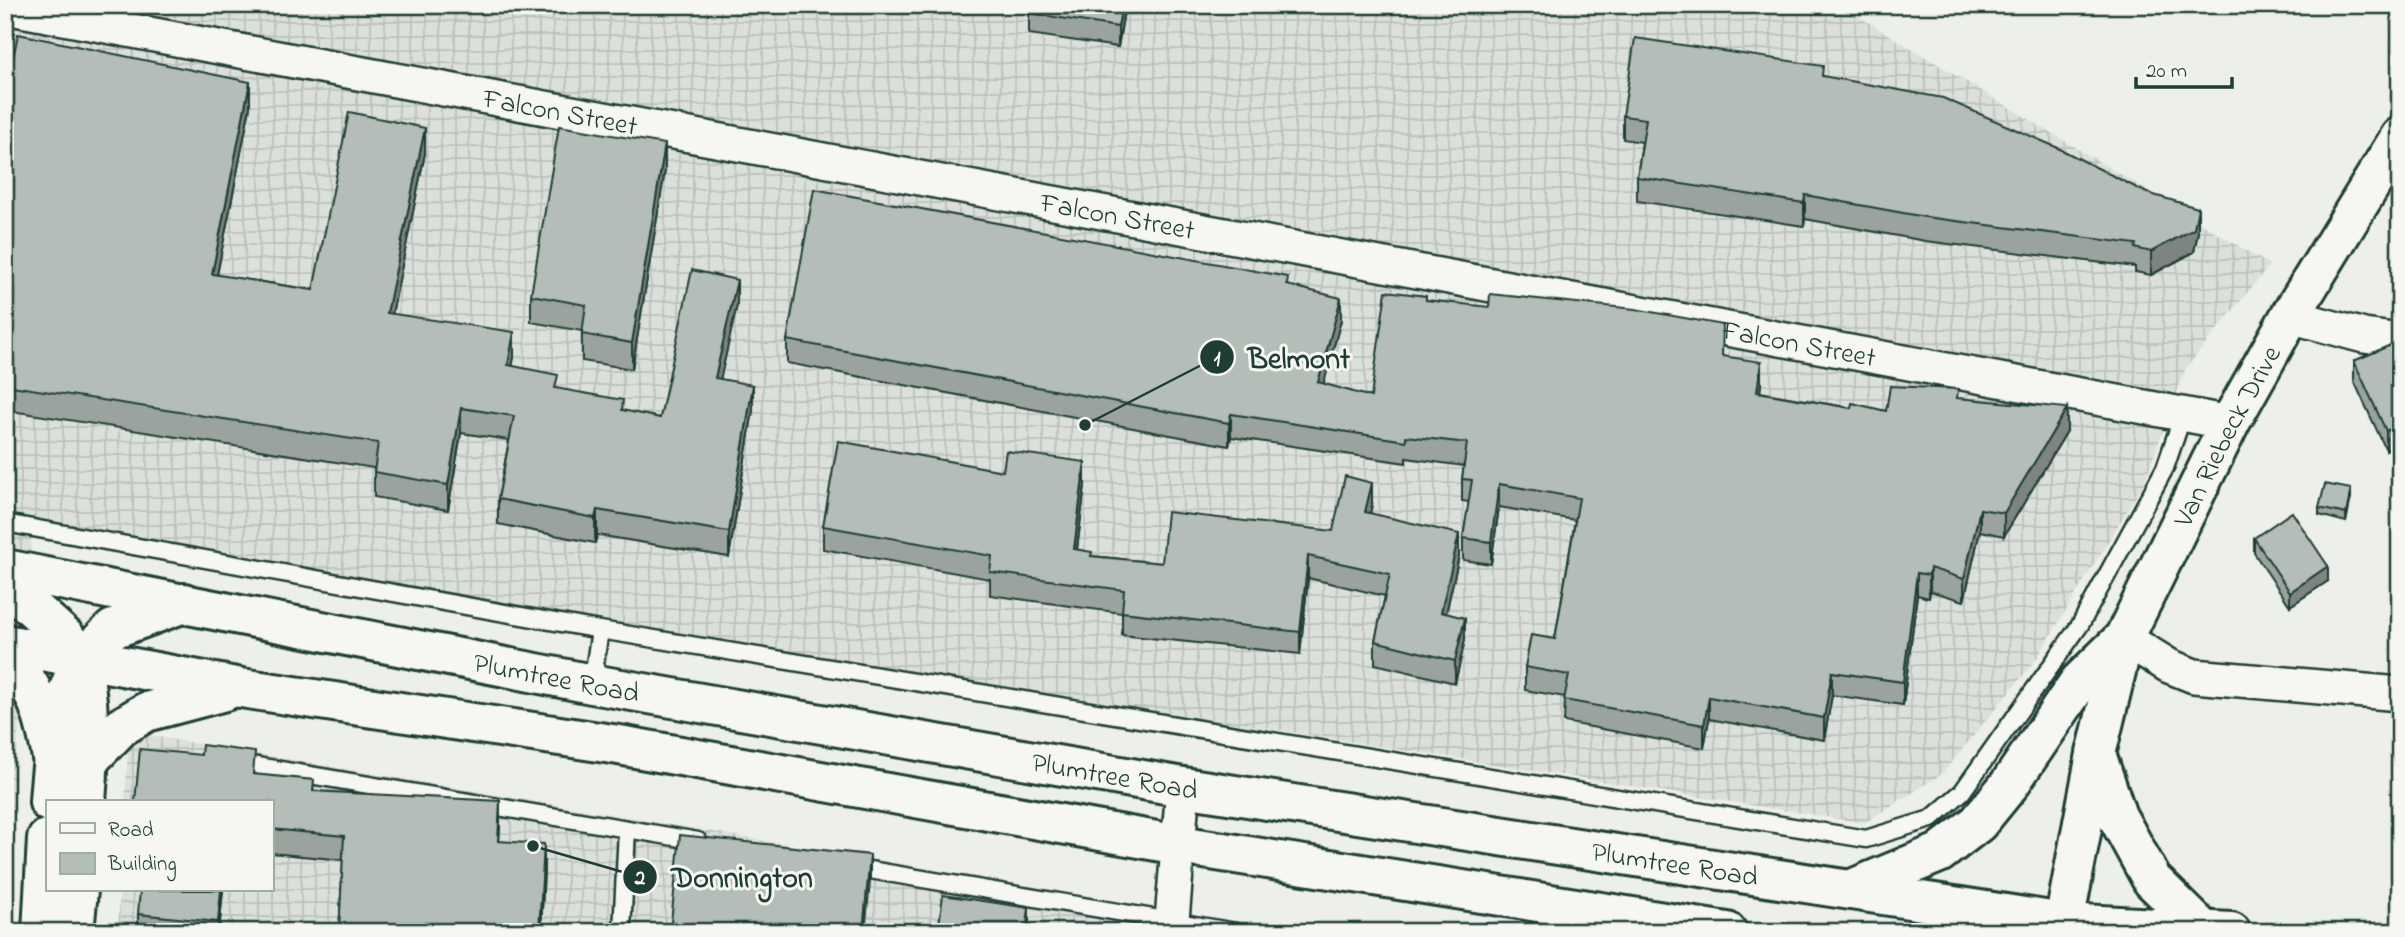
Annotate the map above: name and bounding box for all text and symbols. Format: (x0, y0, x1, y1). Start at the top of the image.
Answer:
scale bar (2136, 46, 2232, 90)
text: 20 m (2146, 57, 2187, 87)
street label: Falcon Street (478, 80, 640, 149)
street label: Falcon Street (1035, 184, 1198, 253)
street label: Falcon Street (1717, 311, 1879, 380)
callout: Belmont (1199, 332, 1365, 383)
text: Belmont (1246, 339, 1351, 383)
street label: Van Riebeck Drive (2164, 339, 2294, 536)
text: 1 (1214, 345, 1221, 375)
street label: Plumtree Road (469, 644, 642, 716)
street label: Plumtree Road (1028, 744, 1201, 813)
legend (46, 800, 273, 892)
text: Road (108, 816, 154, 846)
street label: Plumtree Road (1588, 833, 1761, 900)
text: Building (107, 850, 177, 882)
callout: Donnington (622, 851, 827, 902)
text: Donnington (669, 858, 813, 903)
text: 2 (634, 864, 646, 894)

